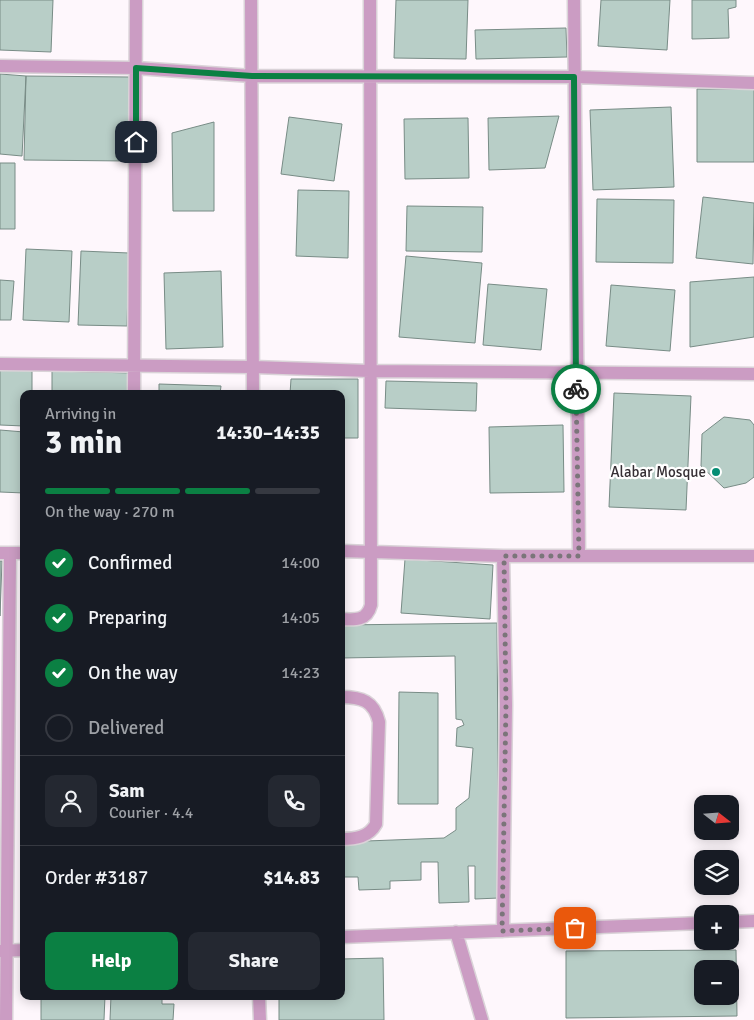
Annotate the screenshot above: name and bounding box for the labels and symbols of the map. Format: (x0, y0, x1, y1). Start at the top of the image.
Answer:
pin (115, 121, 157, 163)
courier (551, 364, 601, 414)
place label: Alabar Mosque (611, 463, 706, 481)
marker: Alabar Mosque (710, 466, 722, 478)
north arrow (694, 795, 739, 840)
pin (554, 907, 596, 949)

